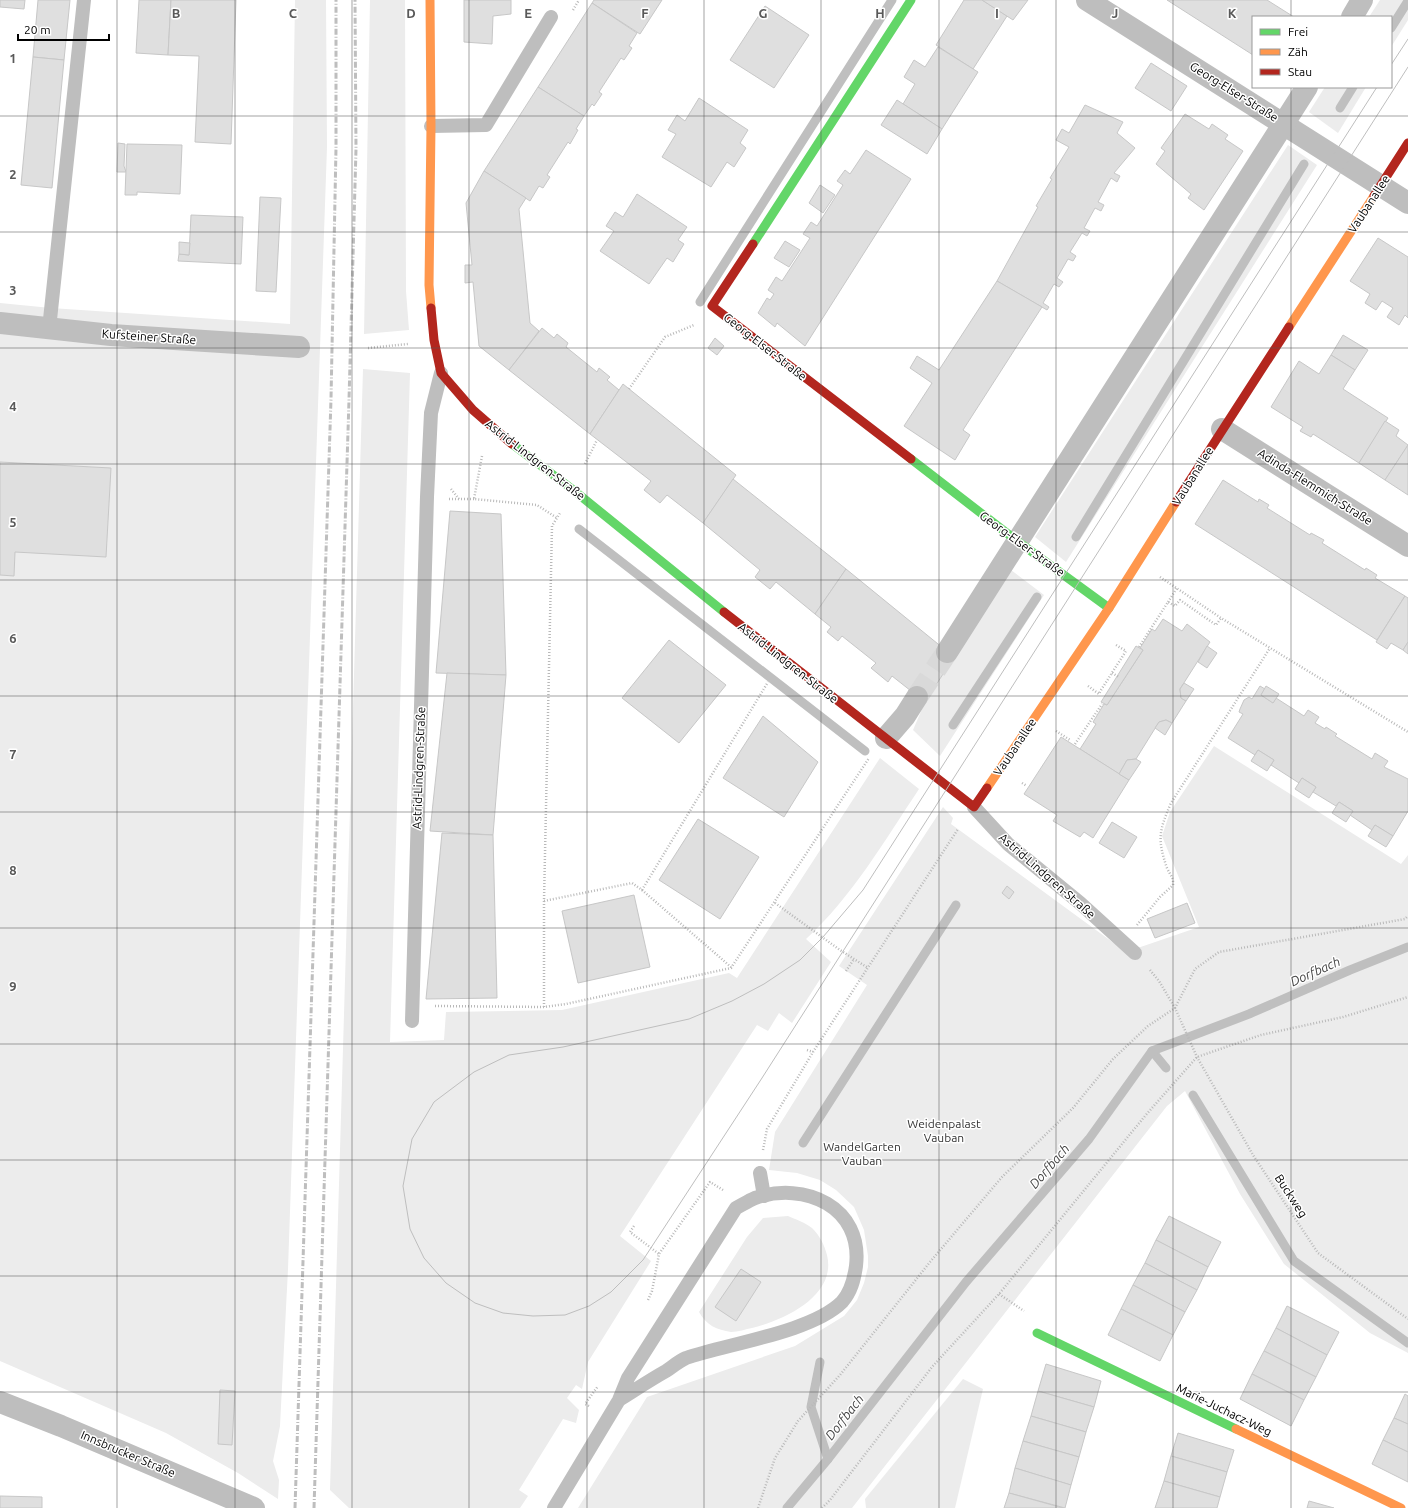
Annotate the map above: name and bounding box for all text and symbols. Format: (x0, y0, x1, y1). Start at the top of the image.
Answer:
text: B (172, 6, 181, 20)
text: C (289, 6, 298, 20)
text: D (406, 6, 416, 20)
text: E (524, 6, 532, 20)
text: F (641, 6, 649, 20)
text: G (759, 6, 768, 20)
text: H (875, 6, 885, 20)
text: I (995, 6, 999, 20)
text: J (1112, 6, 1118, 20)
text: K (1228, 6, 1237, 20)
scale bar (18, 16, 109, 42)
legend (1252, 16, 1392, 88)
text: 20 m (24, 23, 51, 36)
text: Frei (1288, 25, 1308, 38)
text: Zäh (1288, 45, 1308, 58)
text: 1 (9, 51, 17, 65)
street label: Georg-Elser-Straße (1188, 59, 1281, 124)
text: Stau (1288, 65, 1312, 78)
text: 2 (9, 167, 17, 181)
street label: Vaubanallee (1345, 172, 1392, 235)
text: 3 (9, 283, 17, 297)
street label: Georg-Elser-Straße (721, 310, 809, 383)
street label: Kufsteiner Straße (101, 327, 197, 346)
text: 4 (9, 399, 17, 413)
street label: Astrid-Lindgren-Straße (483, 417, 588, 502)
street label: Vaubanallee (1170, 444, 1216, 507)
street label: Adinda-Flemmich-Straße (1256, 446, 1375, 527)
street label: Georg-Elser-Straße (977, 508, 1067, 579)
text: 5 (9, 515, 17, 529)
street label: Astrid-Lindgren-Straße (736, 620, 841, 705)
text: 6 (9, 631, 17, 645)
street label: Astrid-Lindgren-Straße (410, 706, 427, 830)
street label: Vaubanallee (991, 716, 1038, 778)
text: 7 (9, 747, 17, 761)
street label: Astrid-Lindgren-Straße (997, 830, 1098, 921)
text: 8 (9, 863, 17, 877)
water label: Dorfbach (1288, 954, 1343, 989)
text: 9 (9, 979, 17, 993)
park label: Weidenpalast Vauban (907, 1117, 981, 1144)
park label: WandelGarten Vauban (823, 1140, 901, 1167)
water label: Dorfbach (1026, 1141, 1073, 1191)
street label: Buckweg (1273, 1172, 1310, 1220)
street label: Marie-Juchacz-Weg (1174, 1381, 1274, 1438)
water label: Dorfbach (822, 1392, 867, 1443)
street label: Innsbrucker Straße (79, 1428, 177, 1479)

